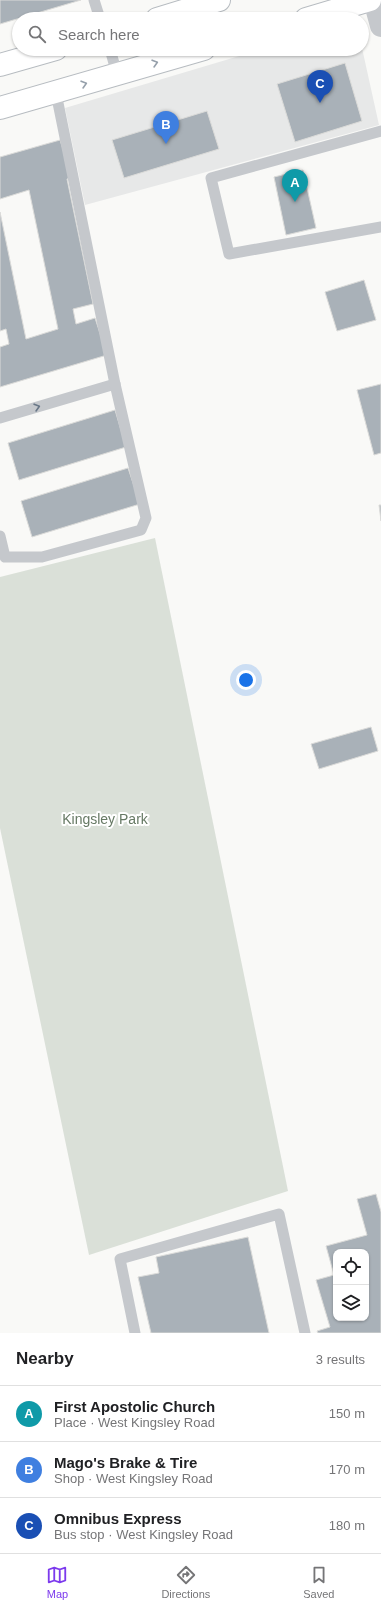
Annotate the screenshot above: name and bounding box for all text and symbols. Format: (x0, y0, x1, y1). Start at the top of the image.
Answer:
search box (12, 12, 369, 56)
icon: search (26, 23, 48, 45)
text: Search here (58, 26, 140, 43)
one-way arrow (151, 59, 158, 68)
pin: C (307, 70, 333, 103)
one-way arrow (80, 80, 87, 89)
pin: B (153, 111, 179, 144)
pin: A (282, 169, 308, 202)
one-way arrow (34, 403, 41, 412)
your location (236, 670, 256, 690)
park label: Kingsley Park (62, 811, 149, 827)
map controls (333, 1249, 369, 1321)
button: locate (333, 1249, 369, 1285)
button: layers (333, 1285, 369, 1321)
text: Nearby (16, 1349, 74, 1368)
text: 3 results (316, 1352, 365, 1367)
text: First Apostolic Church (54, 1398, 215, 1415)
text: A (24, 1406, 34, 1421)
text: 150 m (329, 1406, 365, 1421)
text: Place · West Kingsley Road (54, 1415, 215, 1430)
text: Mago's Brake & Tire (54, 1454, 197, 1471)
text: B (24, 1462, 34, 1477)
text: 170 m (329, 1462, 365, 1477)
text: Shop · West Kingsley Road (54, 1471, 213, 1486)
text: Omnibus Express (54, 1510, 182, 1527)
text: C (24, 1518, 34, 1533)
text: 180 m (329, 1518, 365, 1533)
text: Bus stop · West Kingsley Road (54, 1527, 233, 1542)
tab: Map (46, 1564, 68, 1600)
tab: Directions (161, 1564, 210, 1600)
tab: Saved (303, 1564, 334, 1600)

